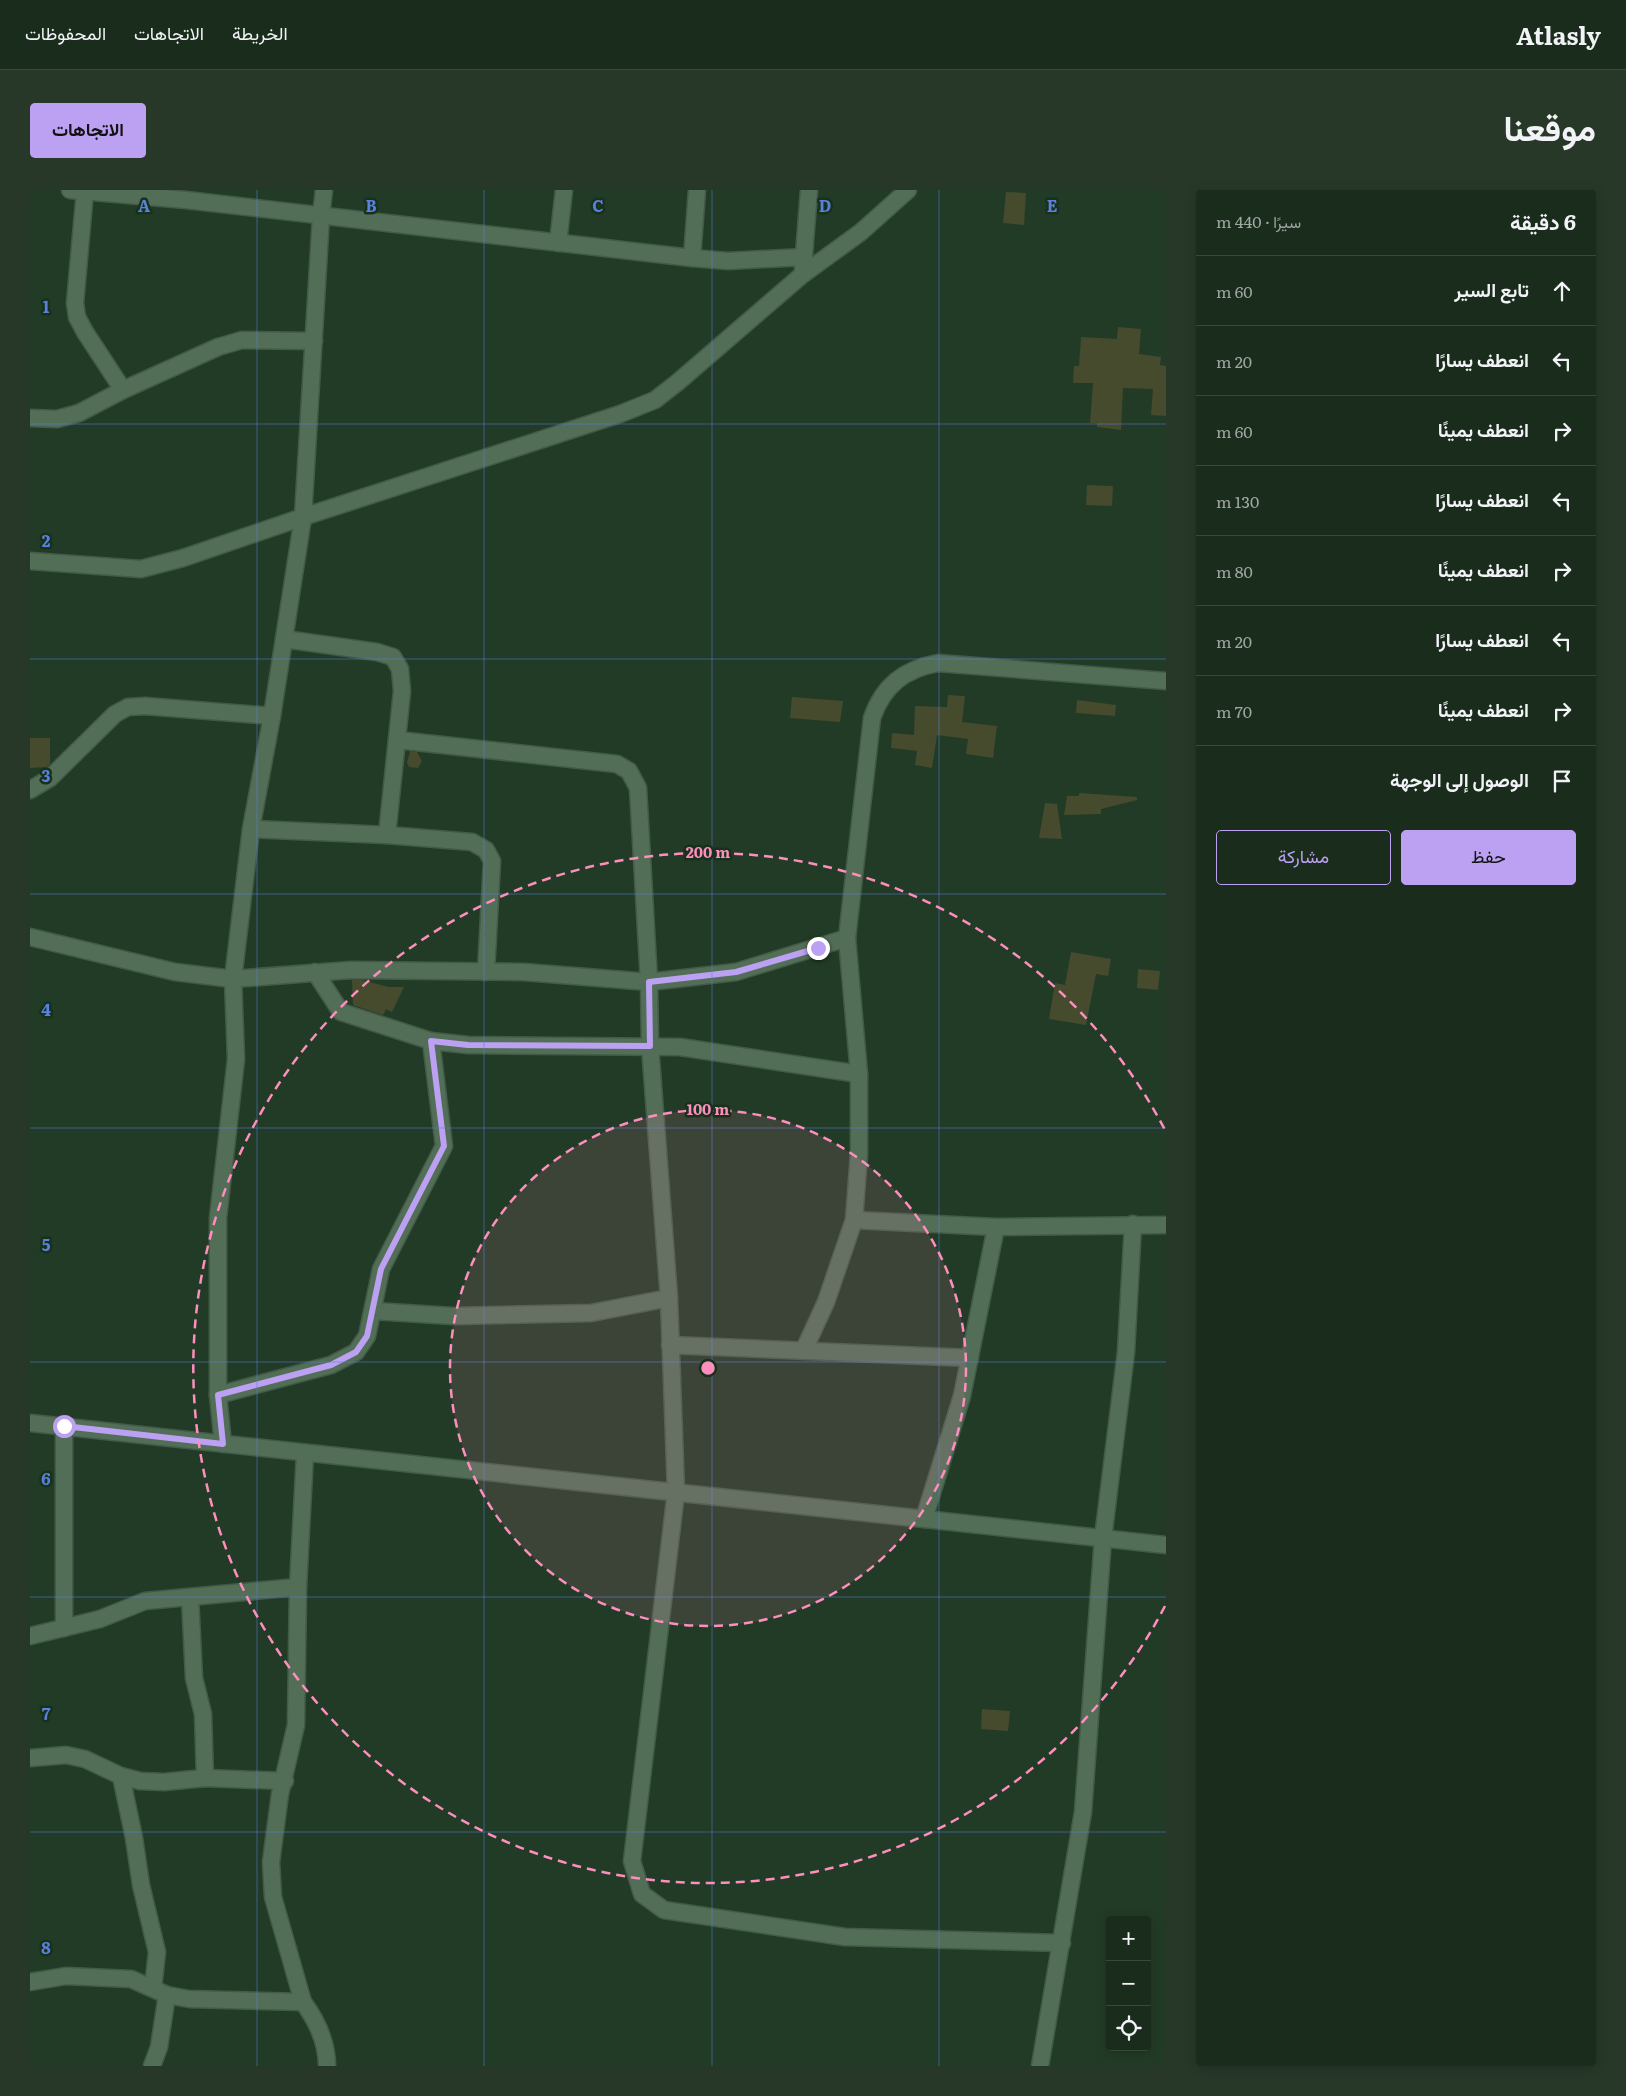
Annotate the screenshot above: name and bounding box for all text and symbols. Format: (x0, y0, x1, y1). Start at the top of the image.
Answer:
text: Atlasly (1516, 17, 1601, 52)
text: المحفوظات (25, 19, 106, 46)
text: الاتجاهات (134, 19, 204, 46)
text: الخريطة (232, 19, 288, 46)
text: موقعنا (1503, 100, 1596, 152)
button: الاتجاهات (30, 103, 146, 158)
text: A (138, 193, 150, 217)
text: B (365, 193, 377, 217)
text: C (592, 193, 604, 217)
text: D (819, 193, 831, 217)
text: E (1047, 193, 1058, 217)
text: 6 دقيقة (1510, 205, 1576, 236)
text: سيرًا · 440 m (1216, 209, 1301, 233)
text: تابع السير (1454, 275, 1529, 303)
icon: ahead (1548, 277, 1576, 305)
text: 60 m (1216, 279, 1253, 303)
text: 1 (43, 294, 50, 318)
text: انعطف يسارًا (1435, 345, 1529, 373)
icon: left (1548, 347, 1576, 375)
text: 20 m (1216, 349, 1252, 373)
text: انعطف يمينًا (1438, 415, 1529, 443)
icon: right (1548, 417, 1576, 445)
text: 60 m (1216, 419, 1253, 443)
text: انعطف يسارًا (1435, 485, 1529, 513)
icon: left (1548, 487, 1576, 515)
text: 130 m (1216, 489, 1259, 513)
text: 2 (42, 528, 51, 552)
text: انعطف يمينًا (1438, 555, 1529, 583)
icon: right (1548, 557, 1576, 585)
text: 80 m (1216, 559, 1253, 583)
text: انعطف يسارًا (1435, 625, 1529, 653)
icon: left (1548, 627, 1576, 655)
text: 20 m (1216, 629, 1252, 653)
text: انعطف يمينًا (1438, 695, 1529, 723)
icon: right (1548, 697, 1576, 725)
text: 70 m (1216, 699, 1252, 723)
text: 3 (42, 763, 51, 787)
text: الوصول إلى الوجهة (1390, 765, 1529, 793)
icon: arrive (1548, 767, 1576, 795)
button: مشاركة (1216, 830, 1391, 885)
button: حفظ (1401, 830, 1576, 885)
text: 200 m (686, 840, 730, 863)
route end (807, 937, 830, 960)
text: 4 (41, 997, 51, 1021)
text: 100 m (687, 1097, 729, 1120)
text: 5 (42, 1232, 51, 1256)
centre of rings (699, 1359, 717, 1377)
route start (53, 1415, 76, 1438)
text: 6 (41, 1466, 51, 1490)
text: 7 (42, 1701, 51, 1725)
map controls (1106, 1916, 1151, 2051)
button: + (1106, 1916, 1151, 1961)
text: 8 (41, 1935, 51, 1959)
button: − (1106, 1961, 1151, 2006)
button: locate (1106, 2006, 1151, 2051)

